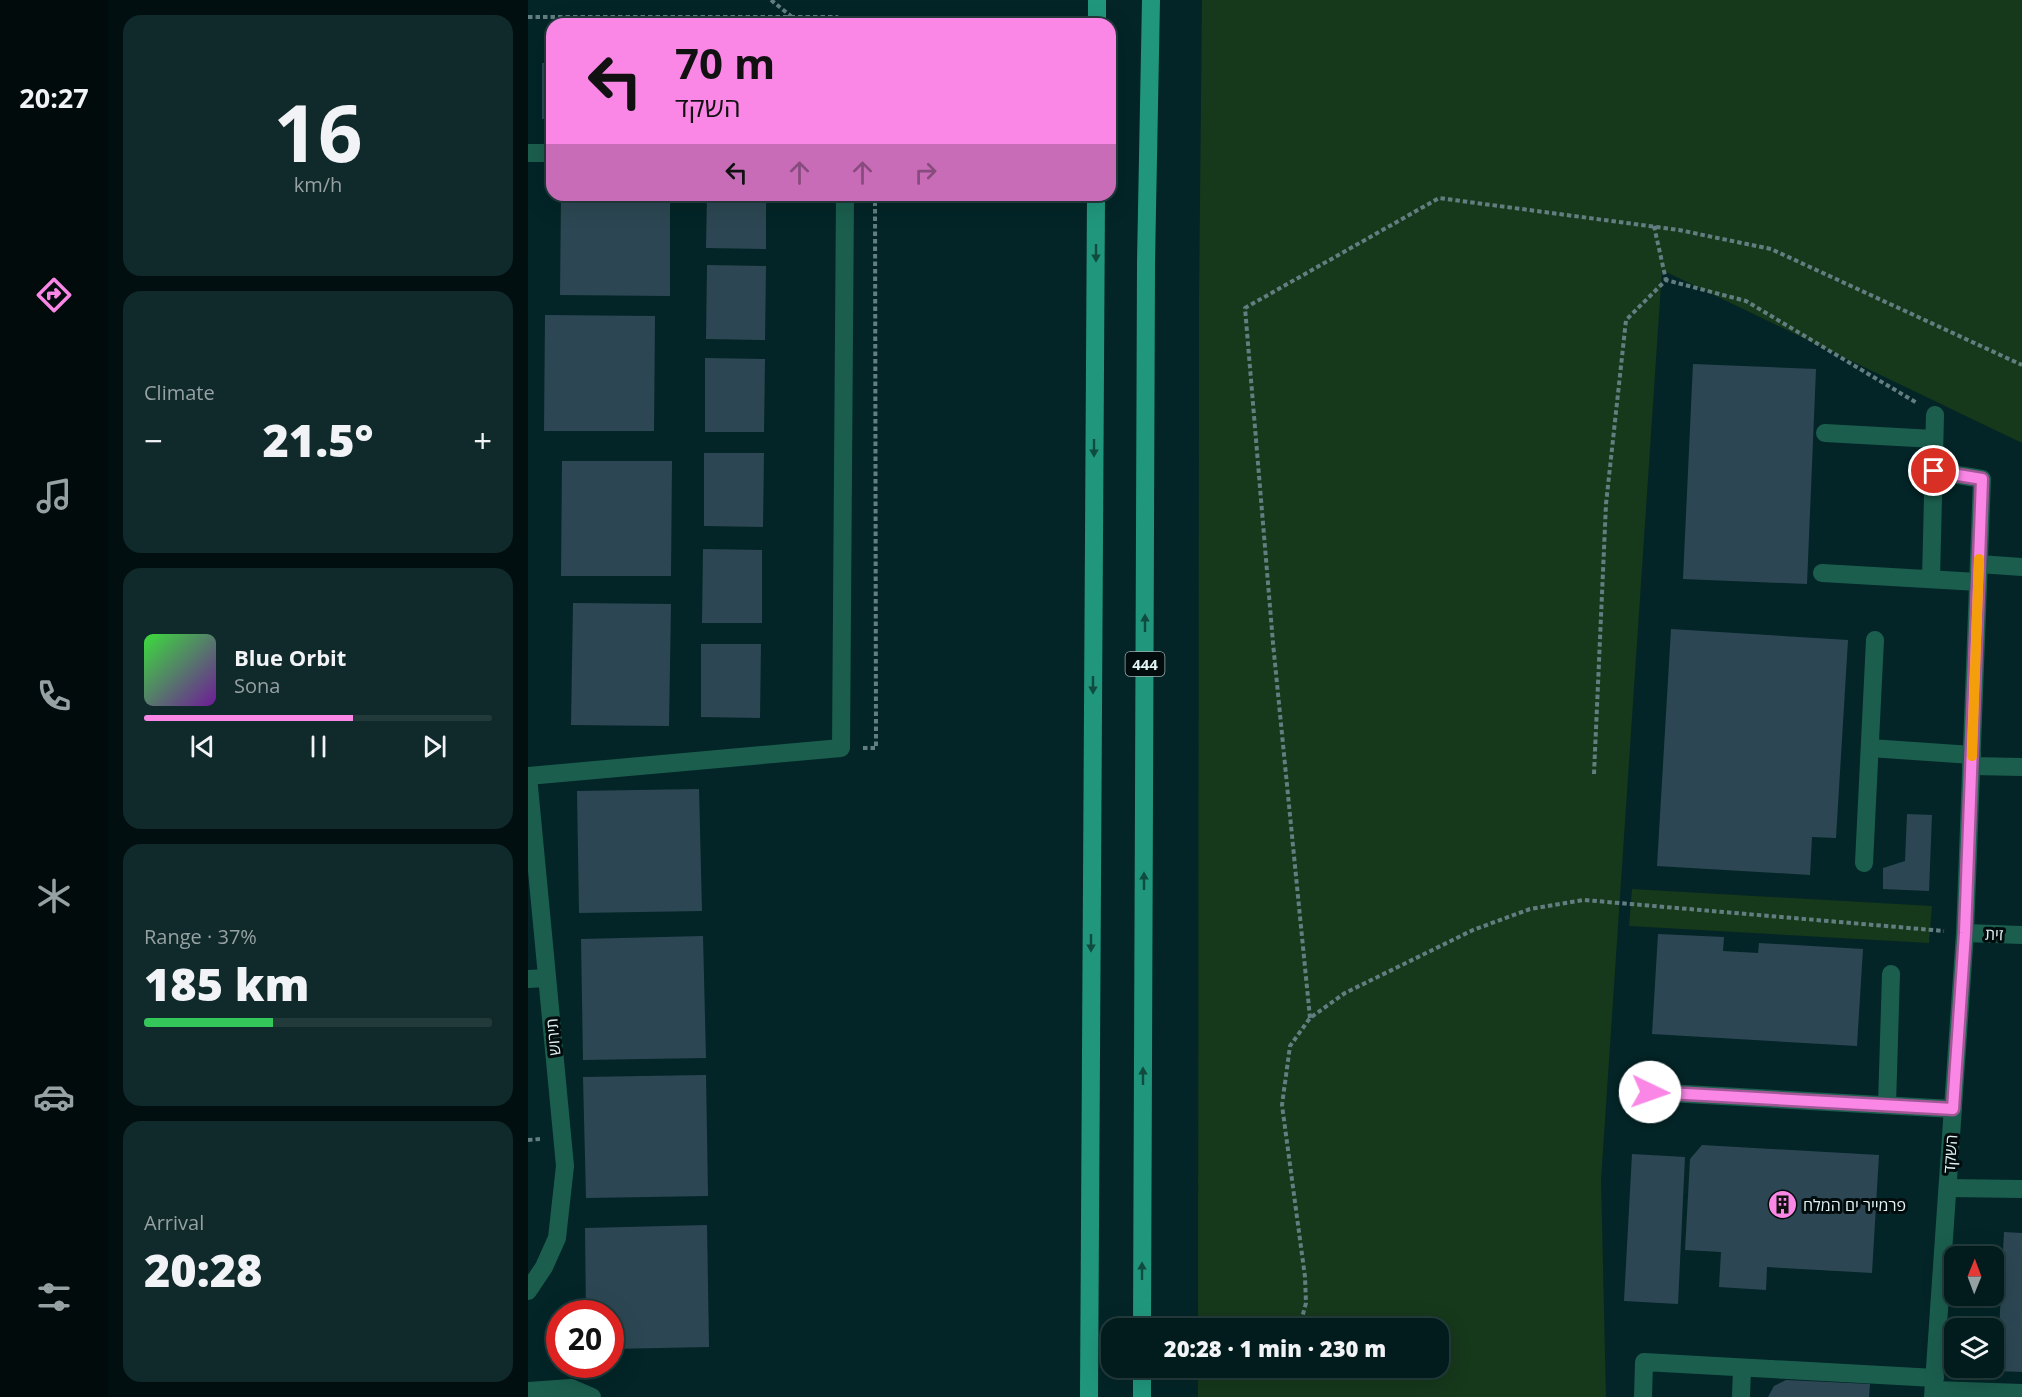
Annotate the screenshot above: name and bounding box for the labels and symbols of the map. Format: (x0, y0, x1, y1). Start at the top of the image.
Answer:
one-way arrow (1091, 244, 1101, 263)
one-way arrow (1090, 439, 1099, 458)
pin (1908, 445, 1959, 496)
one-way arrow (1140, 613, 1150, 632)
road number: 444 (1126, 652, 1164, 676)
one-way arrow (1088, 676, 1098, 695)
one-way arrow (1139, 871, 1149, 890)
street label: זית (1984, 923, 2004, 945)
one-way arrow (1087, 934, 1096, 953)
street label: תירוש (540, 1017, 566, 1057)
position arrow (1618, 1060, 1682, 1124)
one-way arrow (1138, 1066, 1148, 1085)
street label: השקד (1938, 1134, 1962, 1174)
building icon: פרמייר ים המלח (1766, 1189, 1798, 1221)
place label: פרמייר ים המלח (1803, 1194, 1906, 1216)
north arrow (1944, 1246, 2004, 1306)
one-way arrow (1137, 1261, 1147, 1280)
speed limit sign: 20 (546, 1300, 624, 1378)

